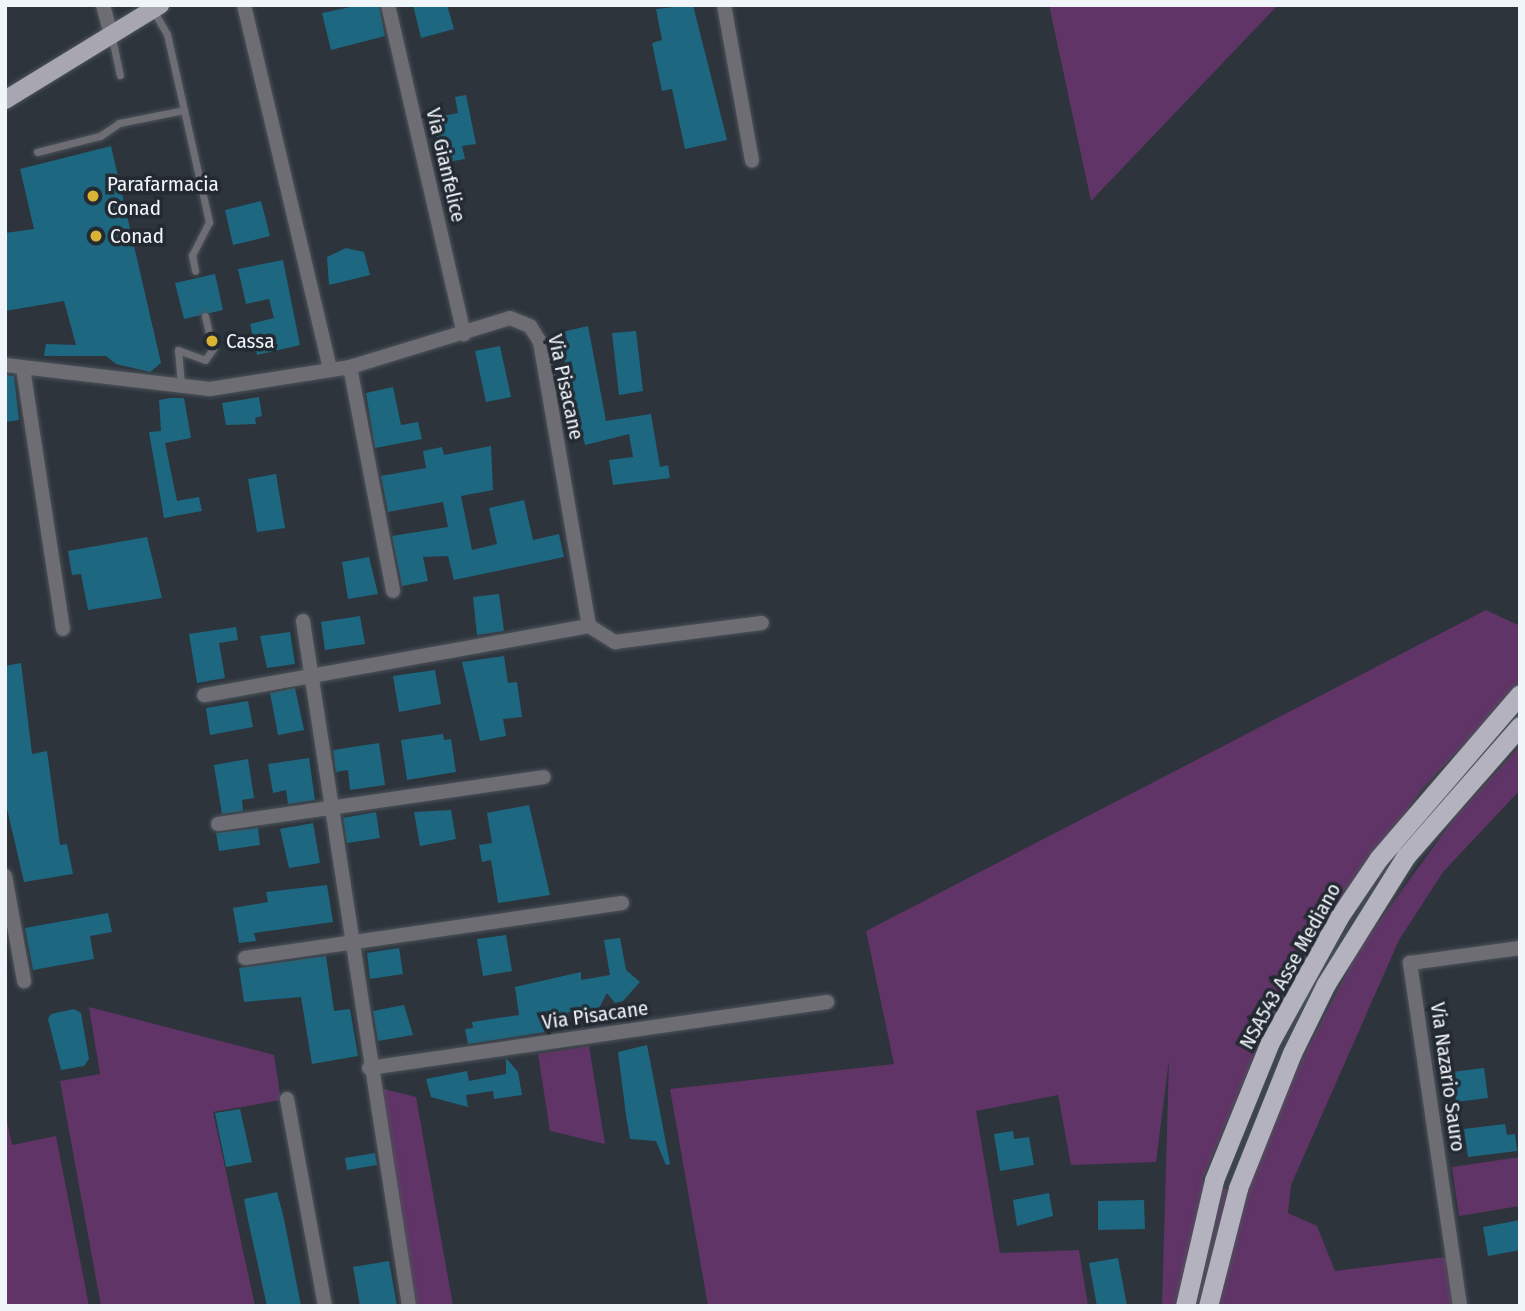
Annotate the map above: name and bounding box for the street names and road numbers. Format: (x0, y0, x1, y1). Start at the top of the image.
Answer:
street label: Via Gianfelice (421, 106, 471, 224)
street label: Via Pisacane (543, 332, 589, 442)
street label: NSA543 Asse Mediano (1234, 878, 1346, 1054)
street label: Via Pisacane (540, 995, 650, 1035)
street label: Via Nazario Sauro (1425, 1001, 1471, 1153)

